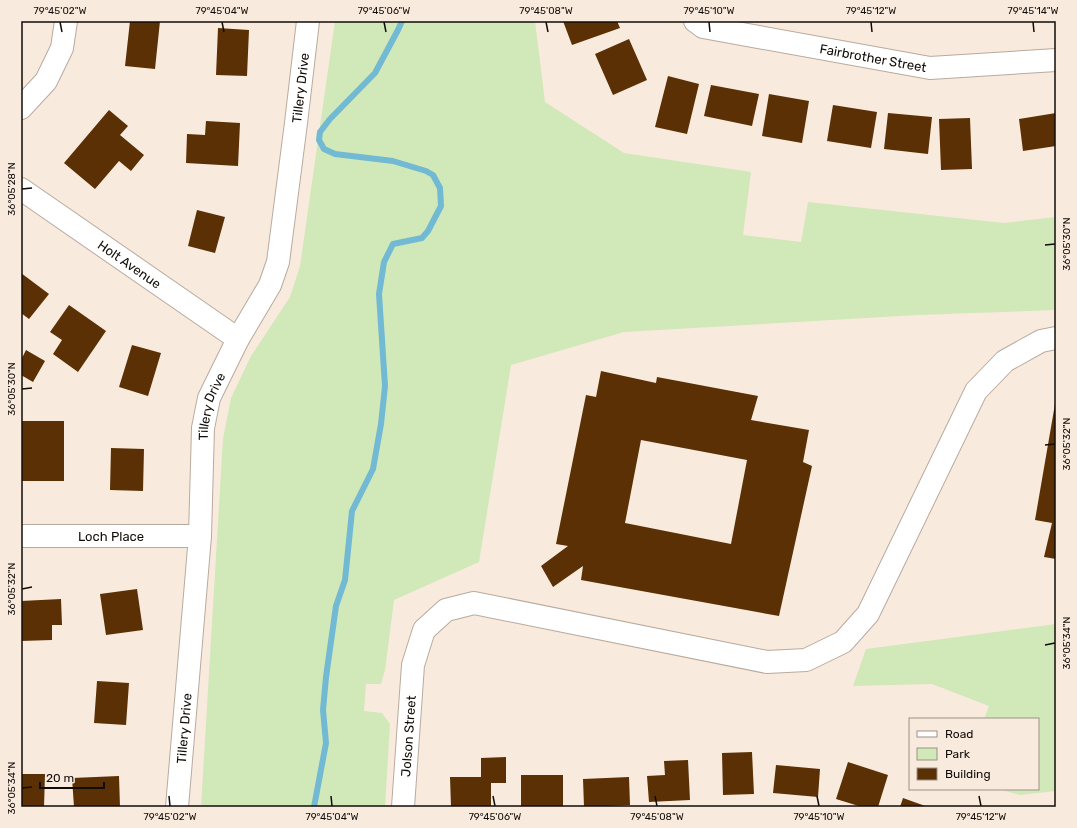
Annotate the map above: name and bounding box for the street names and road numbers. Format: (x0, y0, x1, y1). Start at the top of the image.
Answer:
street label: Fairbrother Street (819, 41, 928, 75)
street label: Tillery Drive (289, 52, 312, 124)
street label: Holt Avenue (95, 237, 164, 292)
street label: Tillery Drive (196, 370, 228, 441)
street label: Loch Place (78, 529, 144, 544)
street label: Tillery Drive (174, 693, 195, 764)
street label: Jolson Street (398, 695, 419, 777)

